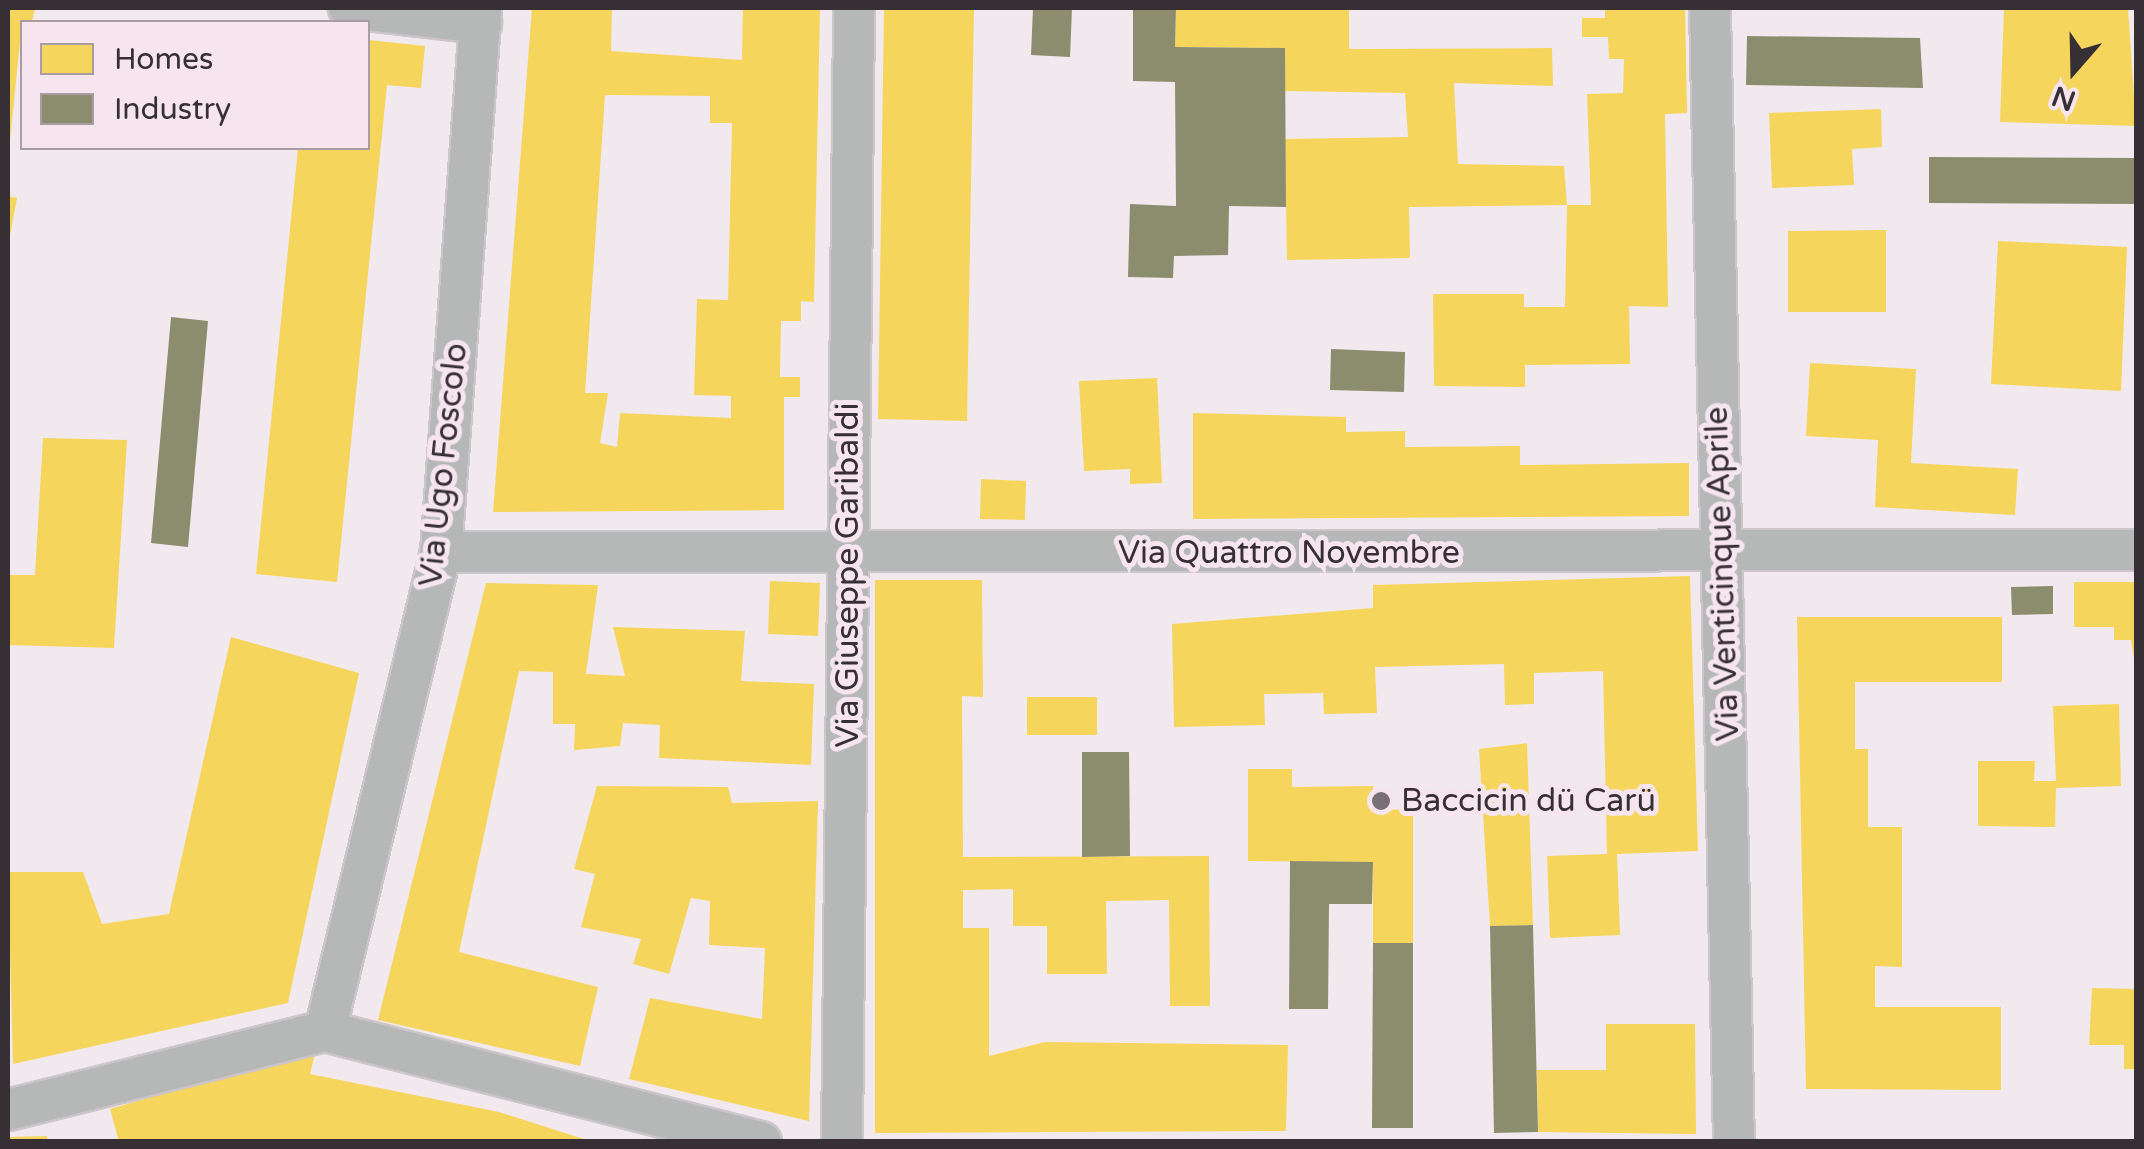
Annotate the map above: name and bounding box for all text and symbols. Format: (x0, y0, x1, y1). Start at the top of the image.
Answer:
legend (20, 20, 370, 150)
north arrow (2024, 20, 2124, 120)
text: Homes (114, 41, 213, 78)
text: N (2047, 78, 2080, 118)
text: Industry (114, 91, 231, 128)
street label: Via Ugo Foscolo (412, 341, 476, 589)
street label: Via Giuseppe Garibaldi (829, 403, 867, 747)
street label: Via Venticinque Aprile (1698, 406, 1748, 742)
street label: Via Quattro Novembre (1118, 534, 1460, 572)
place label: Baccicin dü Carü (1401, 782, 1656, 820)
marker: Baccicin dü Carü (1370, 790, 1392, 812)

